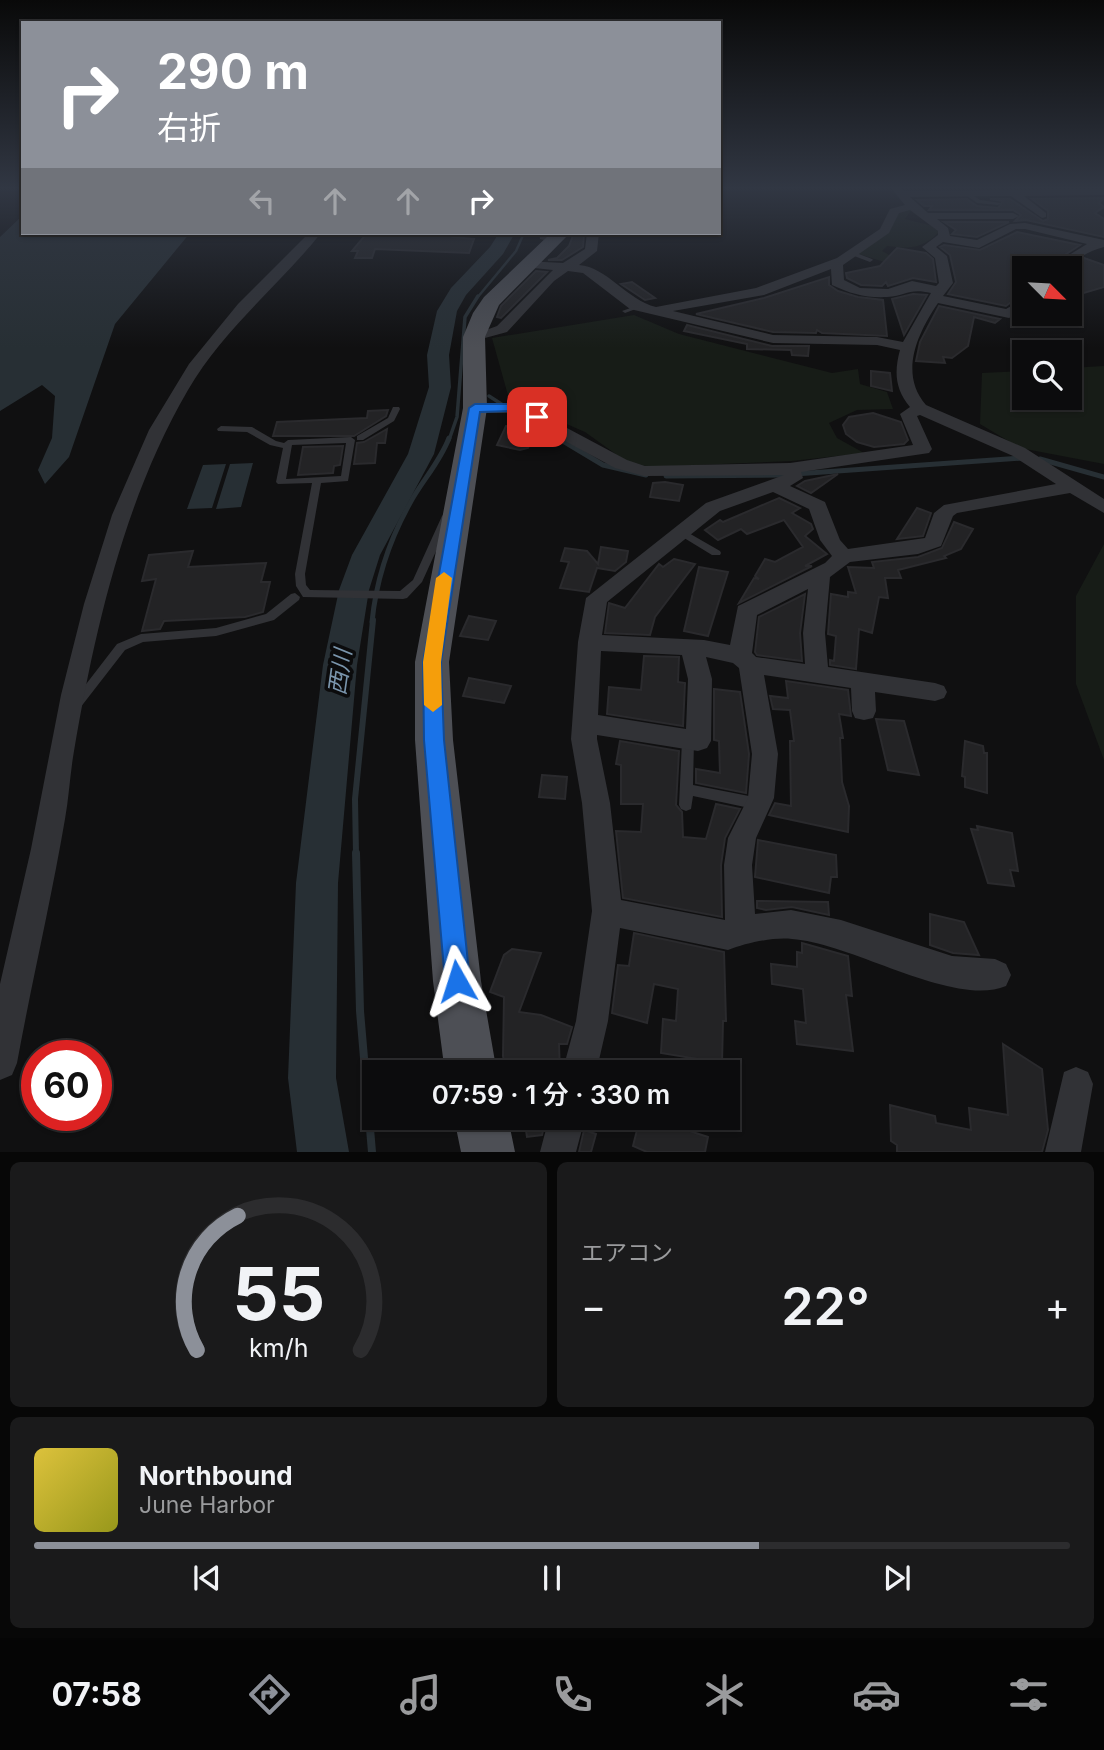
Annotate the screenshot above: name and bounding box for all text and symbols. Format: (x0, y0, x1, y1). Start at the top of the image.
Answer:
text: 290 m (157, 42, 309, 101)
icon: right (42, 49, 133, 140)
text: 右折 (157, 108, 221, 147)
icon: left (243, 182, 281, 220)
icon: ahead (316, 182, 354, 220)
icon: ahead (389, 182, 427, 220)
icon: right (462, 182, 500, 220)
north arrow (1012, 256, 1082, 326)
map controls (1012, 256, 1082, 410)
button: search (1012, 340, 1082, 410)
pin (507, 387, 567, 447)
icon: arrive (518, 398, 556, 436)
water label: 西川 (323, 644, 357, 697)
position arrow (420, 944, 494, 1018)
speed limit sign: 60 (21, 1040, 112, 1131)
text: 07:59 · 1 分 · 330 m (432, 1079, 670, 1110)
text: エアコン (581, 1239, 673, 1267)
text: 55 (232, 1250, 325, 1339)
text: 22° (781, 1275, 870, 1338)
text: − (581, 1283, 606, 1329)
text: + (1045, 1283, 1070, 1329)
text: km/h (249, 1333, 308, 1363)
text: Northbound (139, 1460, 293, 1491)
text: June Harbor (139, 1491, 275, 1519)
icon: previous (188, 1559, 226, 1597)
icon: pause (533, 1559, 571, 1597)
icon: next (878, 1559, 916, 1597)
icon: directions (245, 1670, 294, 1719)
icon: music (396, 1670, 445, 1719)
icon: phone (548, 1670, 597, 1719)
icon: climate (700, 1670, 749, 1719)
icon: car (852, 1670, 901, 1719)
icon: filters (1004, 1670, 1053, 1719)
text: 07:58 (51, 1675, 142, 1714)

